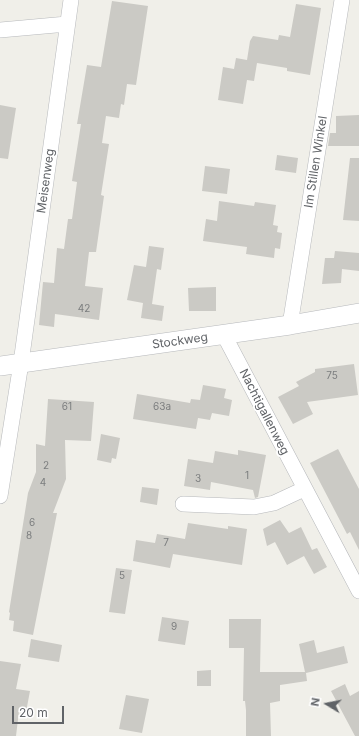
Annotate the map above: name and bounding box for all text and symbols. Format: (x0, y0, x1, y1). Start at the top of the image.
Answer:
street label: Im Stillen Winkel (302, 115, 330, 209)
street label: Meisenweg (34, 148, 58, 214)
house number: 42 (78, 303, 90, 315)
street label: Stockweg (151, 330, 209, 352)
street label: Nachtigallenweg (236, 367, 292, 457)
house number: 75 (326, 370, 338, 382)
house number: 61 (62, 401, 72, 413)
house number: 63a (153, 401, 171, 413)
house number: 2 (43, 460, 49, 472)
house number: 1 (245, 470, 249, 482)
house number: 3 (195, 473, 201, 485)
house number: 4 (40, 477, 46, 489)
house number: 6 (29, 517, 35, 529)
house number: 8 (26, 530, 32, 542)
house number: 7 (163, 537, 169, 549)
house number: 5 (119, 570, 125, 582)
house number: 9 (171, 621, 177, 633)
north arrow (307, 684, 347, 724)
text: N (308, 697, 323, 707)
scale bar (14, 698, 66, 724)
text: 20 m (19, 705, 48, 720)

